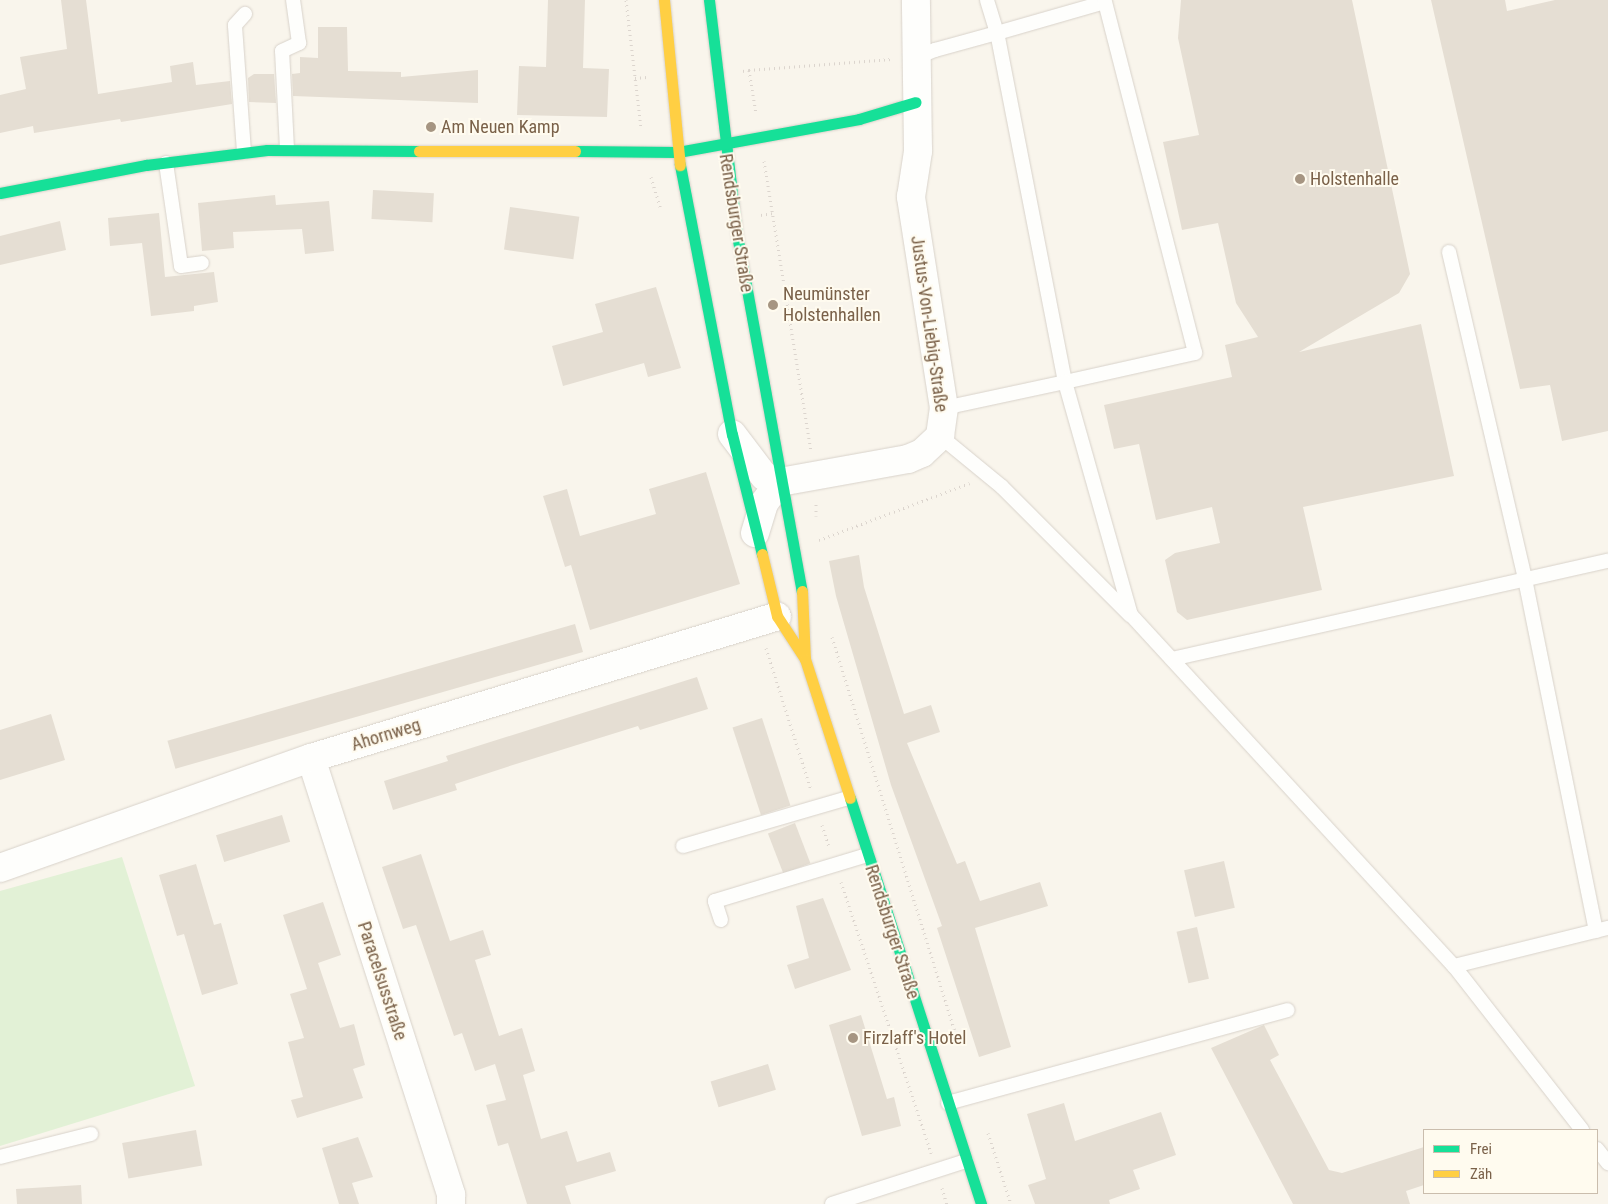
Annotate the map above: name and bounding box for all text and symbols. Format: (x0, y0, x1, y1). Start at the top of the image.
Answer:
place label: Am Neuen Kamp (441, 116, 560, 138)
marker: Am Neuen Kamp (425, 121, 437, 133)
street label: Rendsburger Straße (714, 152, 758, 294)
place label: Holstenhalle (1310, 168, 1399, 190)
marker: Holstenhalle (1294, 173, 1306, 185)
street label: Justus-Von-Liebig-Straße (906, 234, 952, 414)
place label: Neumünster Holstenhallen (783, 284, 881, 326)
marker: Neumünster Holstenhallen (767, 299, 779, 311)
street label: Ahornweg (349, 714, 423, 756)
street label: Rendsburger Straße (860, 862, 924, 1002)
street label: Paracelsusstraße (353, 919, 411, 1043)
place label: Firzlaff's Hotel (863, 1027, 966, 1049)
marker: Firzlaff's Hotel (847, 1032, 859, 1044)
legend (1423, 1129, 1598, 1194)
text: Frei (1470, 1140, 1492, 1158)
text: Zäh (1470, 1165, 1492, 1183)

